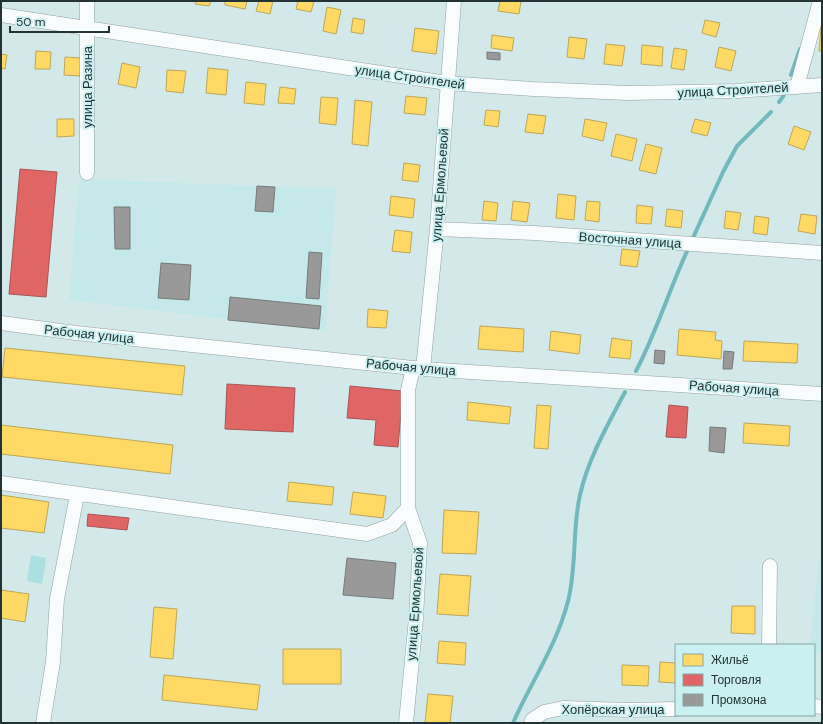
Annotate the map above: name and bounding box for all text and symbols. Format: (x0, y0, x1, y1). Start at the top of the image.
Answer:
scale bar (10, 8, 109, 34)
text: 50 m (16, 14, 45, 30)
street label: улица Разина (79, 45, 96, 128)
street label: улица Строителей (354, 61, 466, 93)
street label: улица Строителей (677, 79, 789, 101)
street label: улица Ермольевой (428, 128, 452, 242)
street label: Восточная улица (578, 228, 683, 252)
street label: Рабочая улица (43, 321, 135, 347)
street label: Рабочая улица (365, 355, 457, 379)
street label: Рабочая улица (688, 376, 780, 400)
street label: улица Ермольевой (403, 547, 427, 661)
legend (675, 644, 815, 716)
text: Жильё (711, 652, 749, 668)
text: Торговля (711, 672, 761, 688)
text: Промзона (711, 692, 767, 708)
street label: Хопёрская улица (561, 701, 665, 718)

